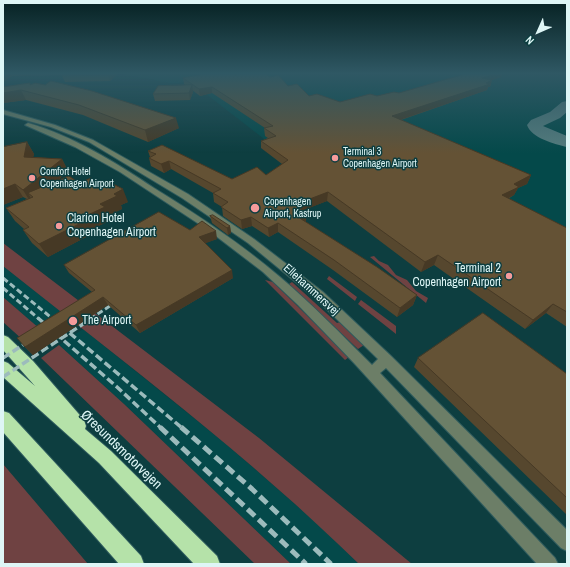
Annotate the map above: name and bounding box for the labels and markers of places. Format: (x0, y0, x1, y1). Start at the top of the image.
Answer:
place label: Terminal 3 Copenhagen Airport (343, 146, 417, 170)
marker: Terminal 3 Copenhagen Airport (330, 153, 340, 163)
place label: Comfort Hotel Copenhagen Airport (40, 166, 114, 190)
marker: Comfort Hotel Copenhagen Airport (27, 173, 37, 183)
place label: Copenhagen Airport, Kastrup (264, 196, 321, 220)
marker: Copenhagen Airport, Kastrup (249, 202, 261, 214)
place label: Clarion Hotel Copenhagen Airport (67, 212, 156, 240)
marker: Clarion Hotel Copenhagen Airport (54, 221, 64, 231)
place label: Terminal 2 Copenhagen Airport (412, 262, 501, 290)
marker: Terminal 2 Copenhagen Airport (504, 271, 514, 281)
place label: The Airport (82, 314, 131, 328)
marker: The Airport (67, 315, 79, 327)

